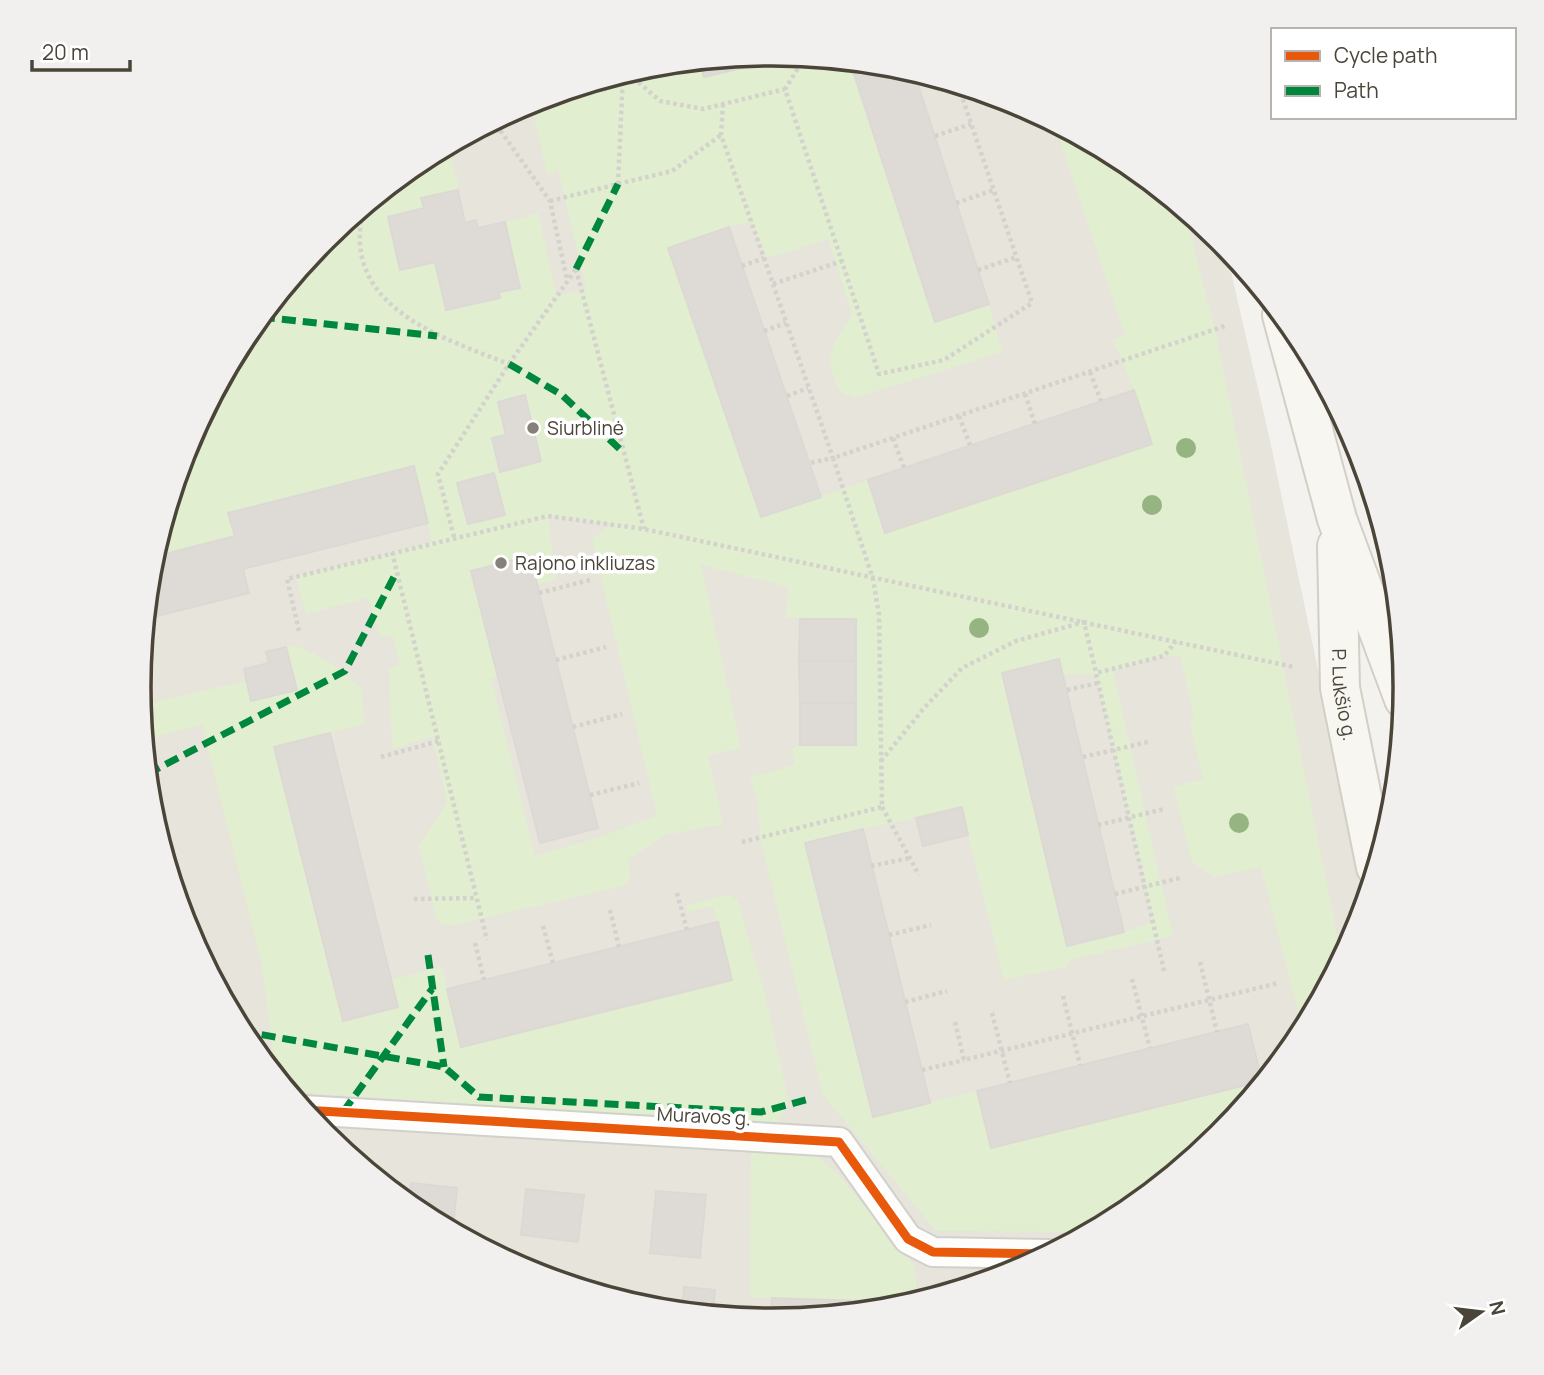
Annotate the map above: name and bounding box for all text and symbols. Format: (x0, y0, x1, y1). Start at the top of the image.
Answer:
scale bar (32, 28, 130, 72)
legend (1271, 28, 1516, 119)
text: 20 m (42, 38, 89, 66)
text: Cycle path (1334, 41, 1437, 69)
text: Path (1334, 76, 1379, 104)
place label: Siurblinė (547, 415, 624, 441)
marker: Siurblinė (525, 420, 541, 436)
place label: Rajono inkliuzas (515, 550, 655, 576)
marker: Rajono inkliuzas (493, 555, 509, 571)
street label: P. Lukšio g. (1326, 648, 1363, 743)
street label: Muravos g. (656, 1101, 752, 1131)
north arrow (1446, 1277, 1516, 1347)
text: N (1483, 1298, 1512, 1318)

